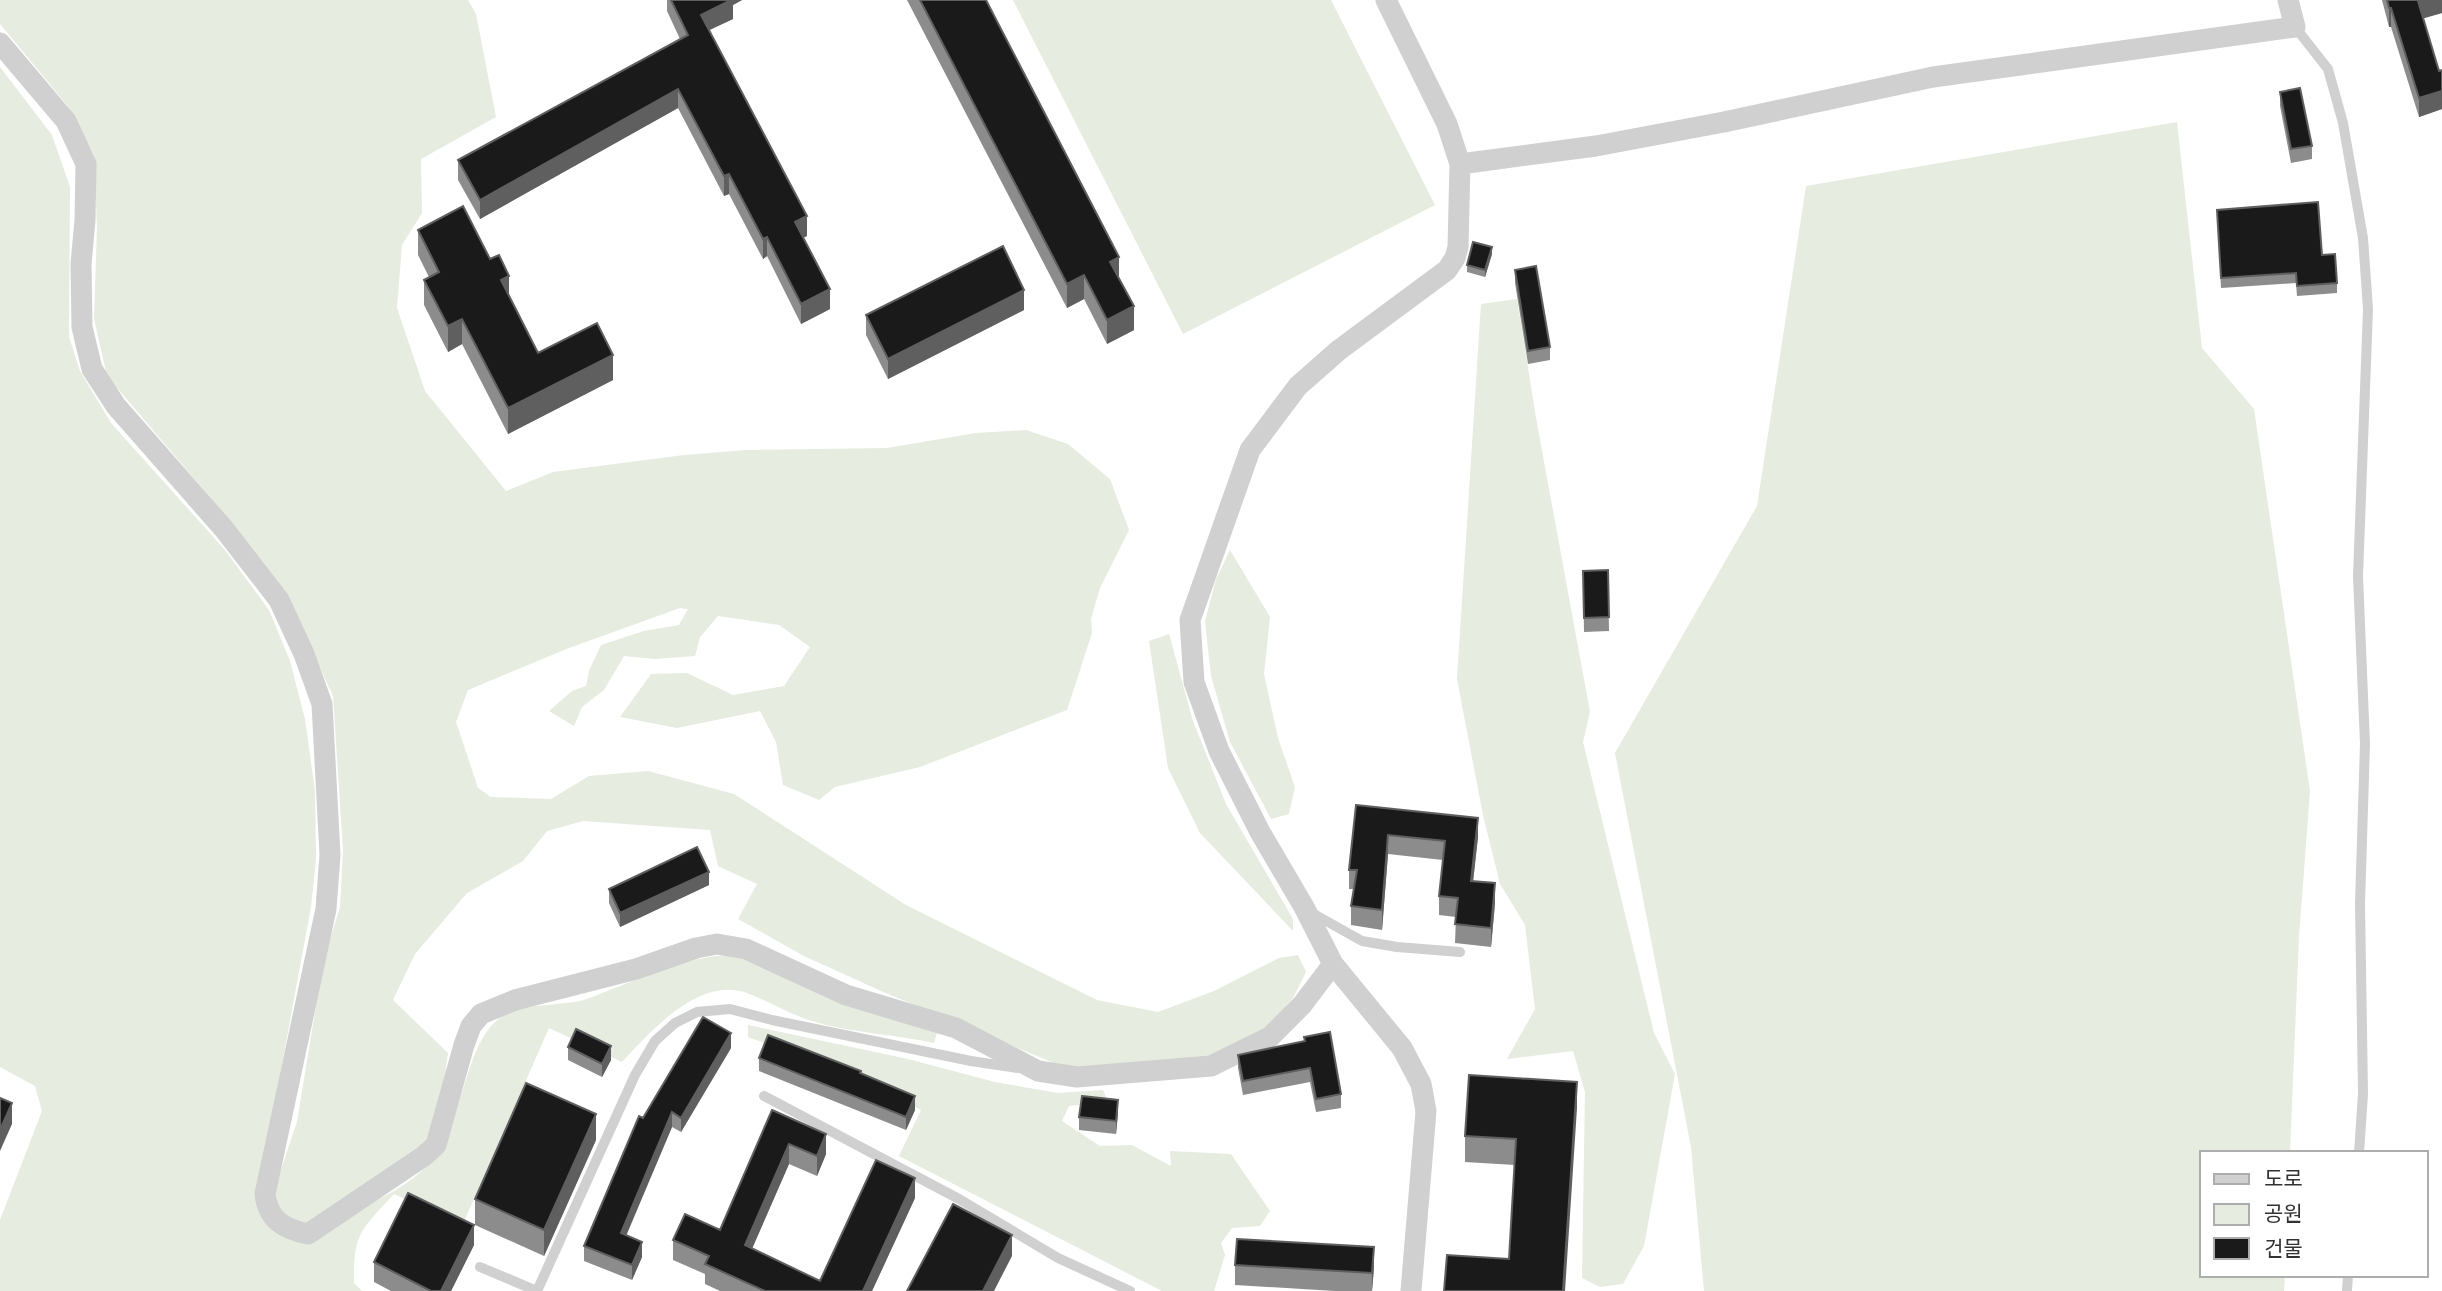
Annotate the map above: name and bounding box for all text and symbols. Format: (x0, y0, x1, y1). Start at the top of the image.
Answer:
legend (2200, 1151, 2428, 1277)
text: 도로 (2264, 1167, 2303, 1190)
text: 공원 (2264, 1202, 2303, 1225)
text: 건물 (2264, 1237, 2303, 1260)

